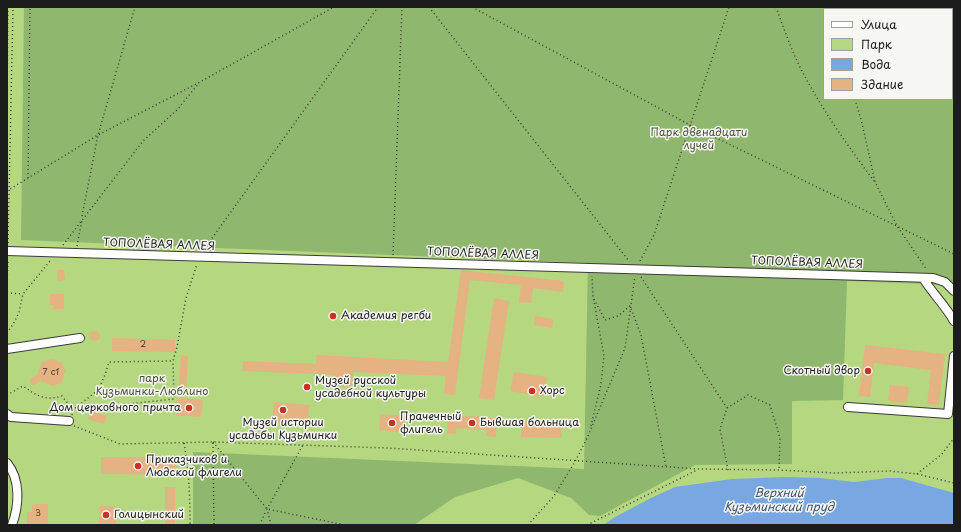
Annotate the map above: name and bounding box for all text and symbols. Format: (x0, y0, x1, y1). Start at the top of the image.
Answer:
legend (823, 8, 953, 100)
text: Улица (861, 15, 897, 33)
text: Парк (861, 35, 892, 53)
text: Вода (861, 55, 891, 73)
text: Здание (861, 75, 903, 93)
park label: Парк двенадцати лучей (651, 126, 747, 152)
street label: ТОПОЛЁВАЯ АЛЛЕЯ (103, 236, 215, 254)
street label: ТОПОЛЁВАЯ АЛЛЕЯ (427, 245, 539, 263)
street label: ТОПОЛЁВАЯ АЛЛЕЯ (751, 254, 863, 272)
place label: Академия регби (341, 309, 431, 323)
marker: Академия регби (328, 311, 338, 321)
house number: 2 (140, 340, 146, 350)
place label: Скотный двор (783, 364, 860, 378)
marker: Скотный двор (863, 366, 873, 376)
house number: 7 с1 (43, 368, 59, 378)
park label: парк Кузьминки-Люблино (96, 372, 208, 398)
place label: Музей русской усадебной культуры (315, 374, 426, 400)
marker: Музей русской усадебной культуры (302, 382, 312, 392)
place label: Хорс (540, 384, 565, 398)
marker: Хорс (527, 386, 537, 396)
place label: Дом церковного причта (50, 401, 181, 415)
marker: Дом церковного причта (184, 403, 194, 413)
marker: Музей истории усадьбы Кузьминки (278, 405, 288, 415)
place label: Прачечный флигель (400, 410, 461, 436)
place label: Музей истории усадьбы Кузьминки (229, 416, 337, 442)
place label: Бывшая больница (480, 416, 579, 430)
marker: Прачечный флигель (387, 418, 397, 428)
marker: Бывшая больница (467, 418, 477, 428)
place label: Приказчиков и Людской флигели (146, 453, 242, 479)
marker: Приказчиков и Людской флигели (133, 461, 143, 471)
water label: Верхний Кузьминский пруд (724, 487, 834, 515)
place label: Голицынский (114, 508, 184, 522)
house number: 3 (35, 509, 41, 519)
marker: Голицынский (101, 510, 111, 520)

